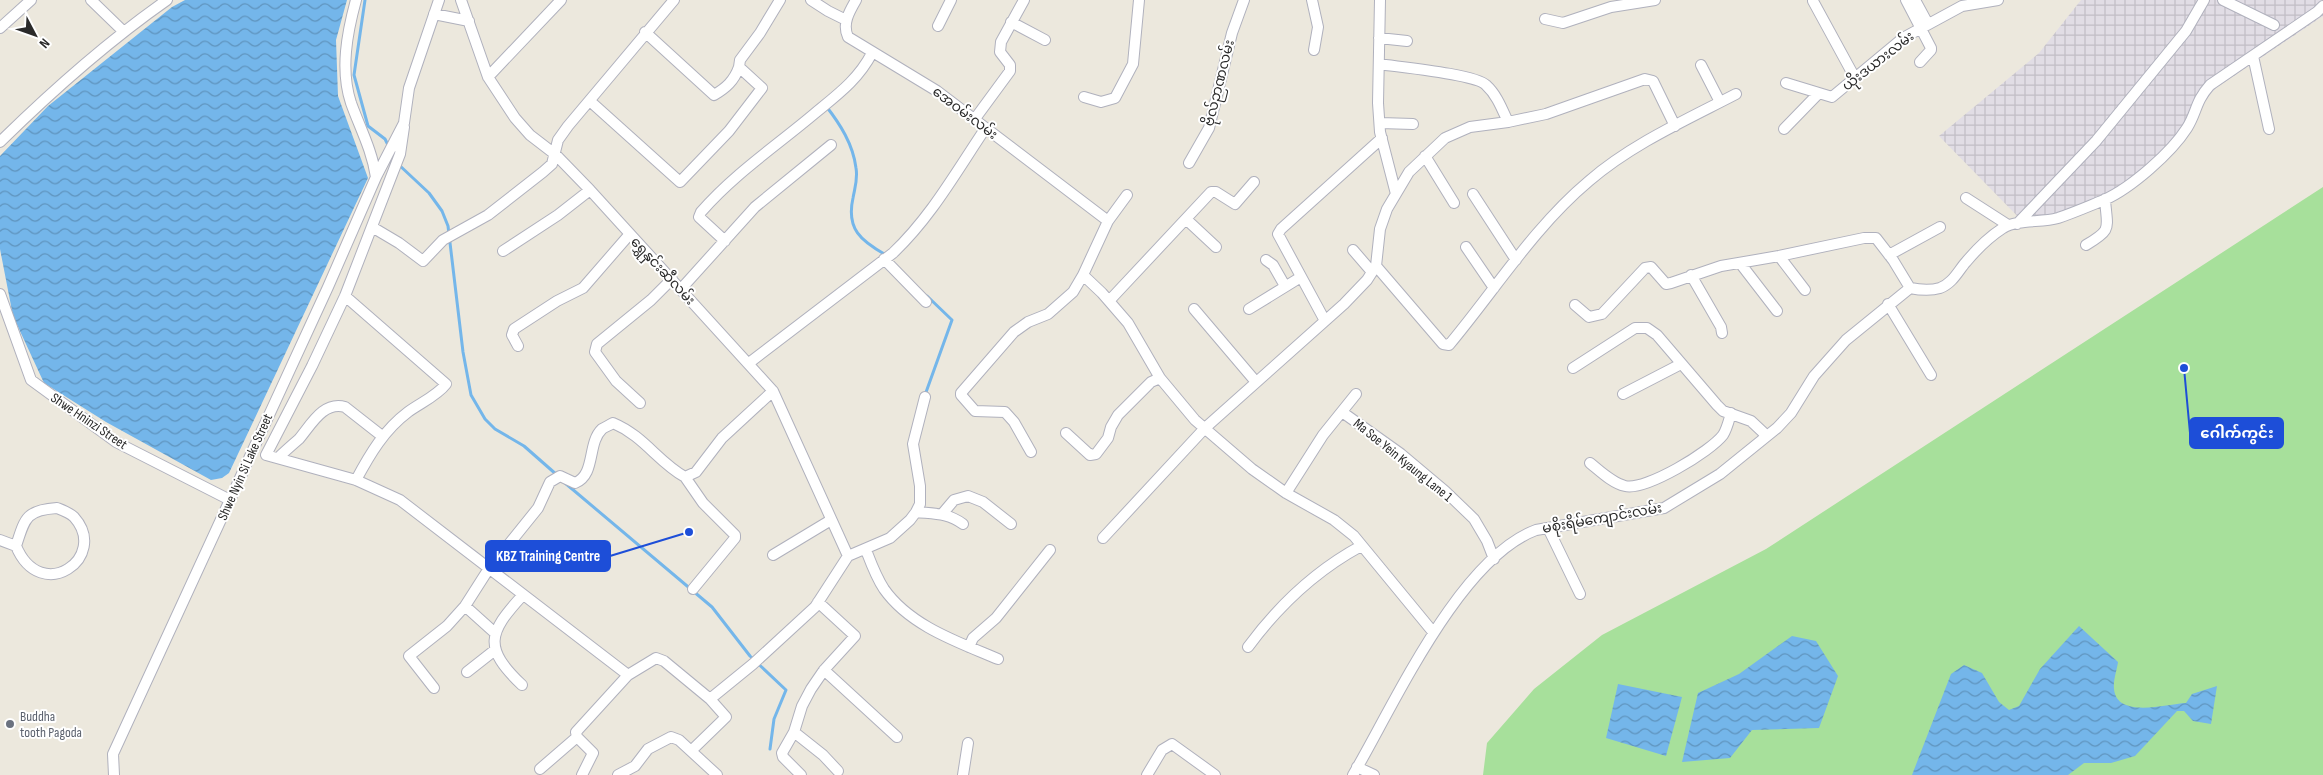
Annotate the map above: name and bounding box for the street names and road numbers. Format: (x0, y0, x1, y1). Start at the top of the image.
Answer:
street label: ယိုးဒယားလမ်း (1837, 26, 1919, 97)
street label: ဗိုလ်ဉာဏလမ်း (1198, 38, 1241, 129)
street label: အေဝမ်းလမ်း (929, 81, 1002, 143)
street label: ရွှေနှင်းဆီလမ်း (625, 232, 700, 311)
street label: Shwe Hninzi Street (47, 389, 131, 453)
street label: Shwe Nyin Si Lake Street (214, 411, 276, 523)
street label: Ma Soe Yein Kyaung Lane 1 (1350, 415, 1456, 505)
street label: မစိုးရိမ်ကျောင်းလမ်း (1540, 497, 1664, 540)

